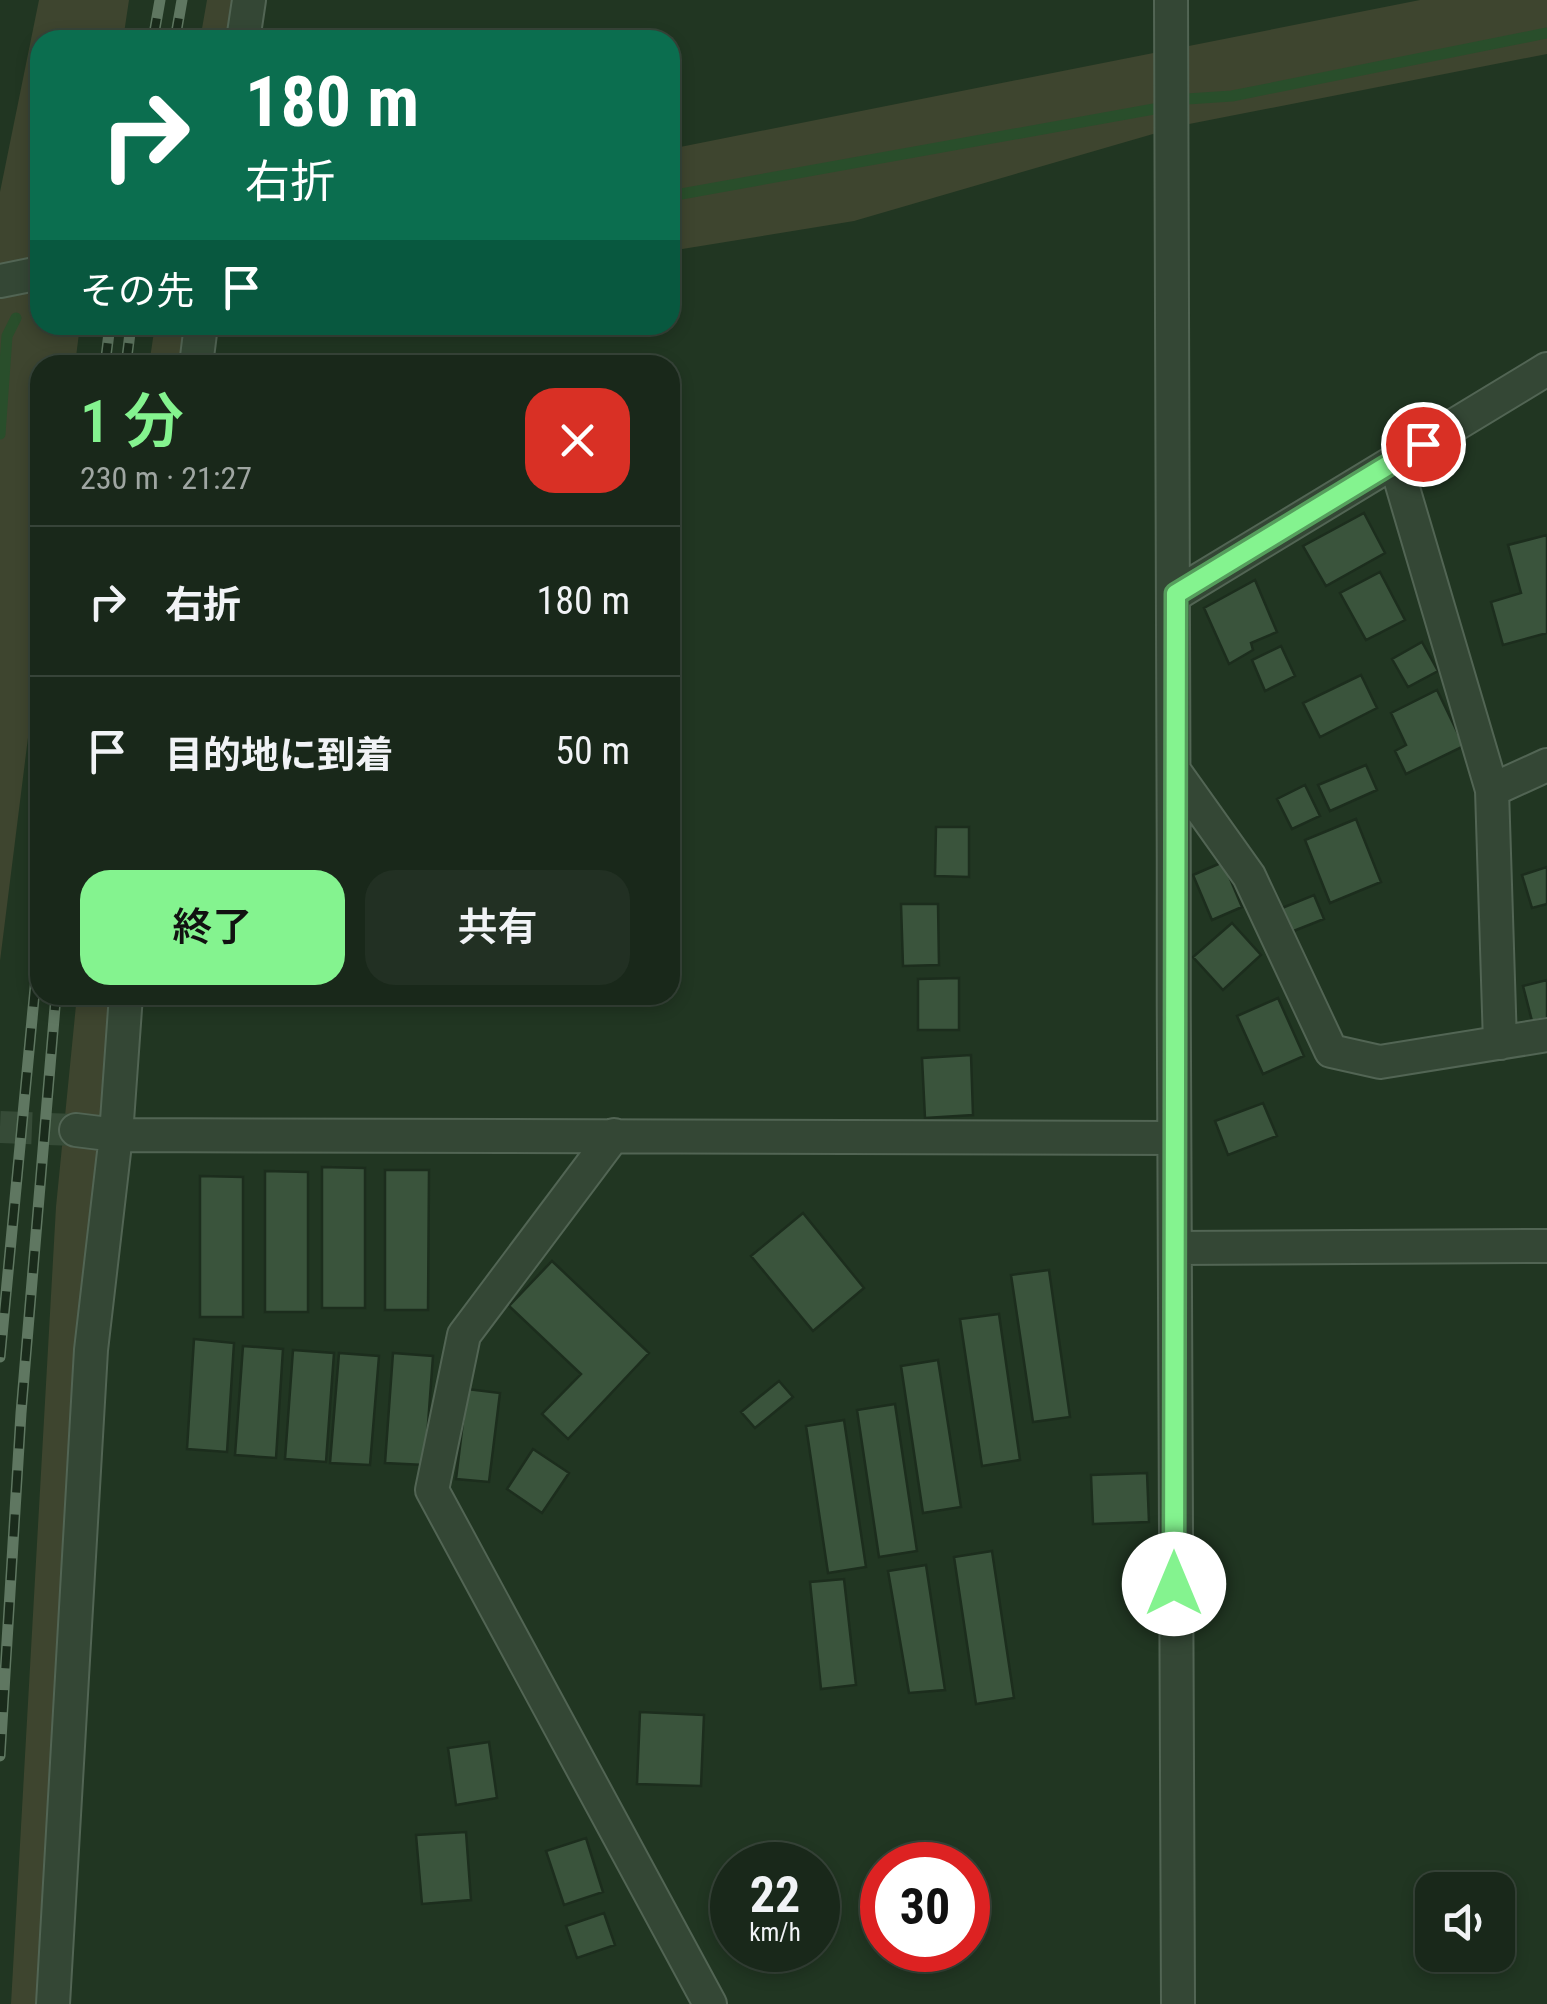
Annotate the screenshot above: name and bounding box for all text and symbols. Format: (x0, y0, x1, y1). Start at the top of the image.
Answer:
text: 180 m (245, 61, 419, 143)
icon: right (80, 70, 210, 200)
text: 右折 (245, 155, 335, 208)
icon: arrive (214, 260, 269, 315)
text: その先 (80, 269, 194, 313)
text: 1 分 (80, 386, 184, 457)
button: close (525, 388, 630, 493)
pin (1381, 402, 1466, 487)
icon: arrive (1396, 417, 1451, 472)
text: 230 m · 21:27 (80, 459, 252, 497)
icon: right (80, 574, 135, 629)
text: 180 m (536, 579, 630, 623)
text: 右折 (165, 583, 241, 627)
icon: arrive (80, 724, 135, 779)
text: 50 m (555, 729, 630, 773)
text: 目的地に到着 (165, 733, 393, 777)
button: 終了 (80, 870, 345, 985)
button: 共有 (365, 870, 630, 985)
position arrow (1122, 1532, 1226, 1636)
speed limit sign: 30 (860, 1842, 990, 1972)
text: 22 (750, 1866, 800, 1924)
map controls (1415, 1872, 1515, 1972)
button: sound (1415, 1872, 1515, 1972)
text: km/h (749, 1918, 801, 1947)

